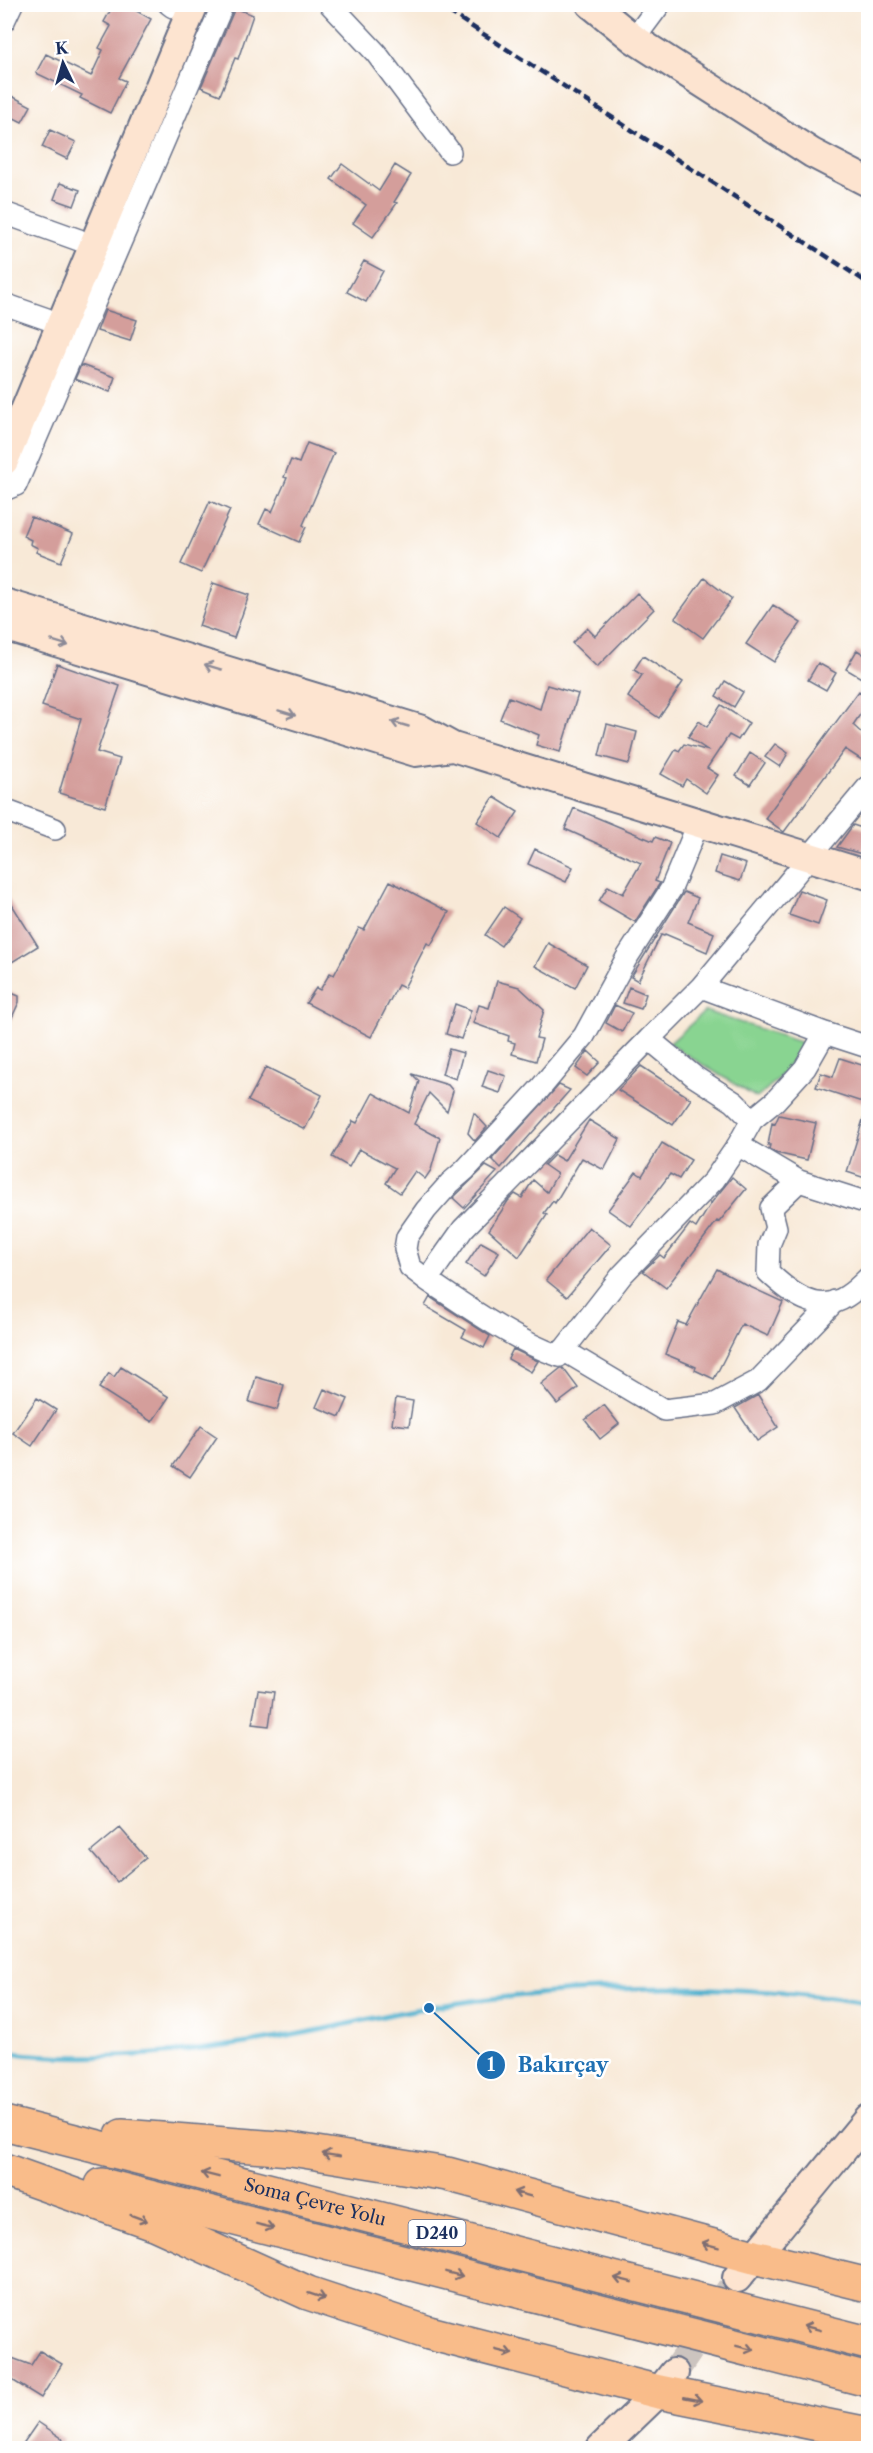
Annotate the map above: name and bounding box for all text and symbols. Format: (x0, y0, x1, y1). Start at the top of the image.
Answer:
north arrow (33, 33, 93, 93)
text: K (54, 37, 70, 59)
one-way arrow (51, 639, 70, 650)
one-way arrow (204, 661, 223, 672)
one-way arrow (277, 708, 296, 719)
one-way arrow (391, 718, 410, 729)
callout: Bakırçay (476, 2046, 620, 2084)
text: Bakırçay (518, 2053, 609, 2077)
text: 1 (487, 2054, 495, 2076)
one-way arrow (322, 2150, 341, 2161)
one-way arrow (201, 2169, 220, 2180)
street label: Soma Çevre Yolu (242, 2174, 388, 2231)
one-way arrow (513, 2188, 532, 2199)
one-way arrow (129, 2214, 148, 2225)
road number: D240 (408, 2220, 466, 2246)
one-way arrow (255, 2221, 274, 2233)
one-way arrow (701, 2239, 720, 2250)
one-way arrow (444, 2269, 463, 2280)
one-way arrow (614, 2273, 633, 2285)
one-way arrow (307, 2291, 326, 2302)
one-way arrow (803, 2322, 822, 2334)
one-way arrow (735, 2343, 754, 2355)
one-way arrow (494, 2347, 513, 2358)
one-way arrow (683, 2394, 703, 2405)

